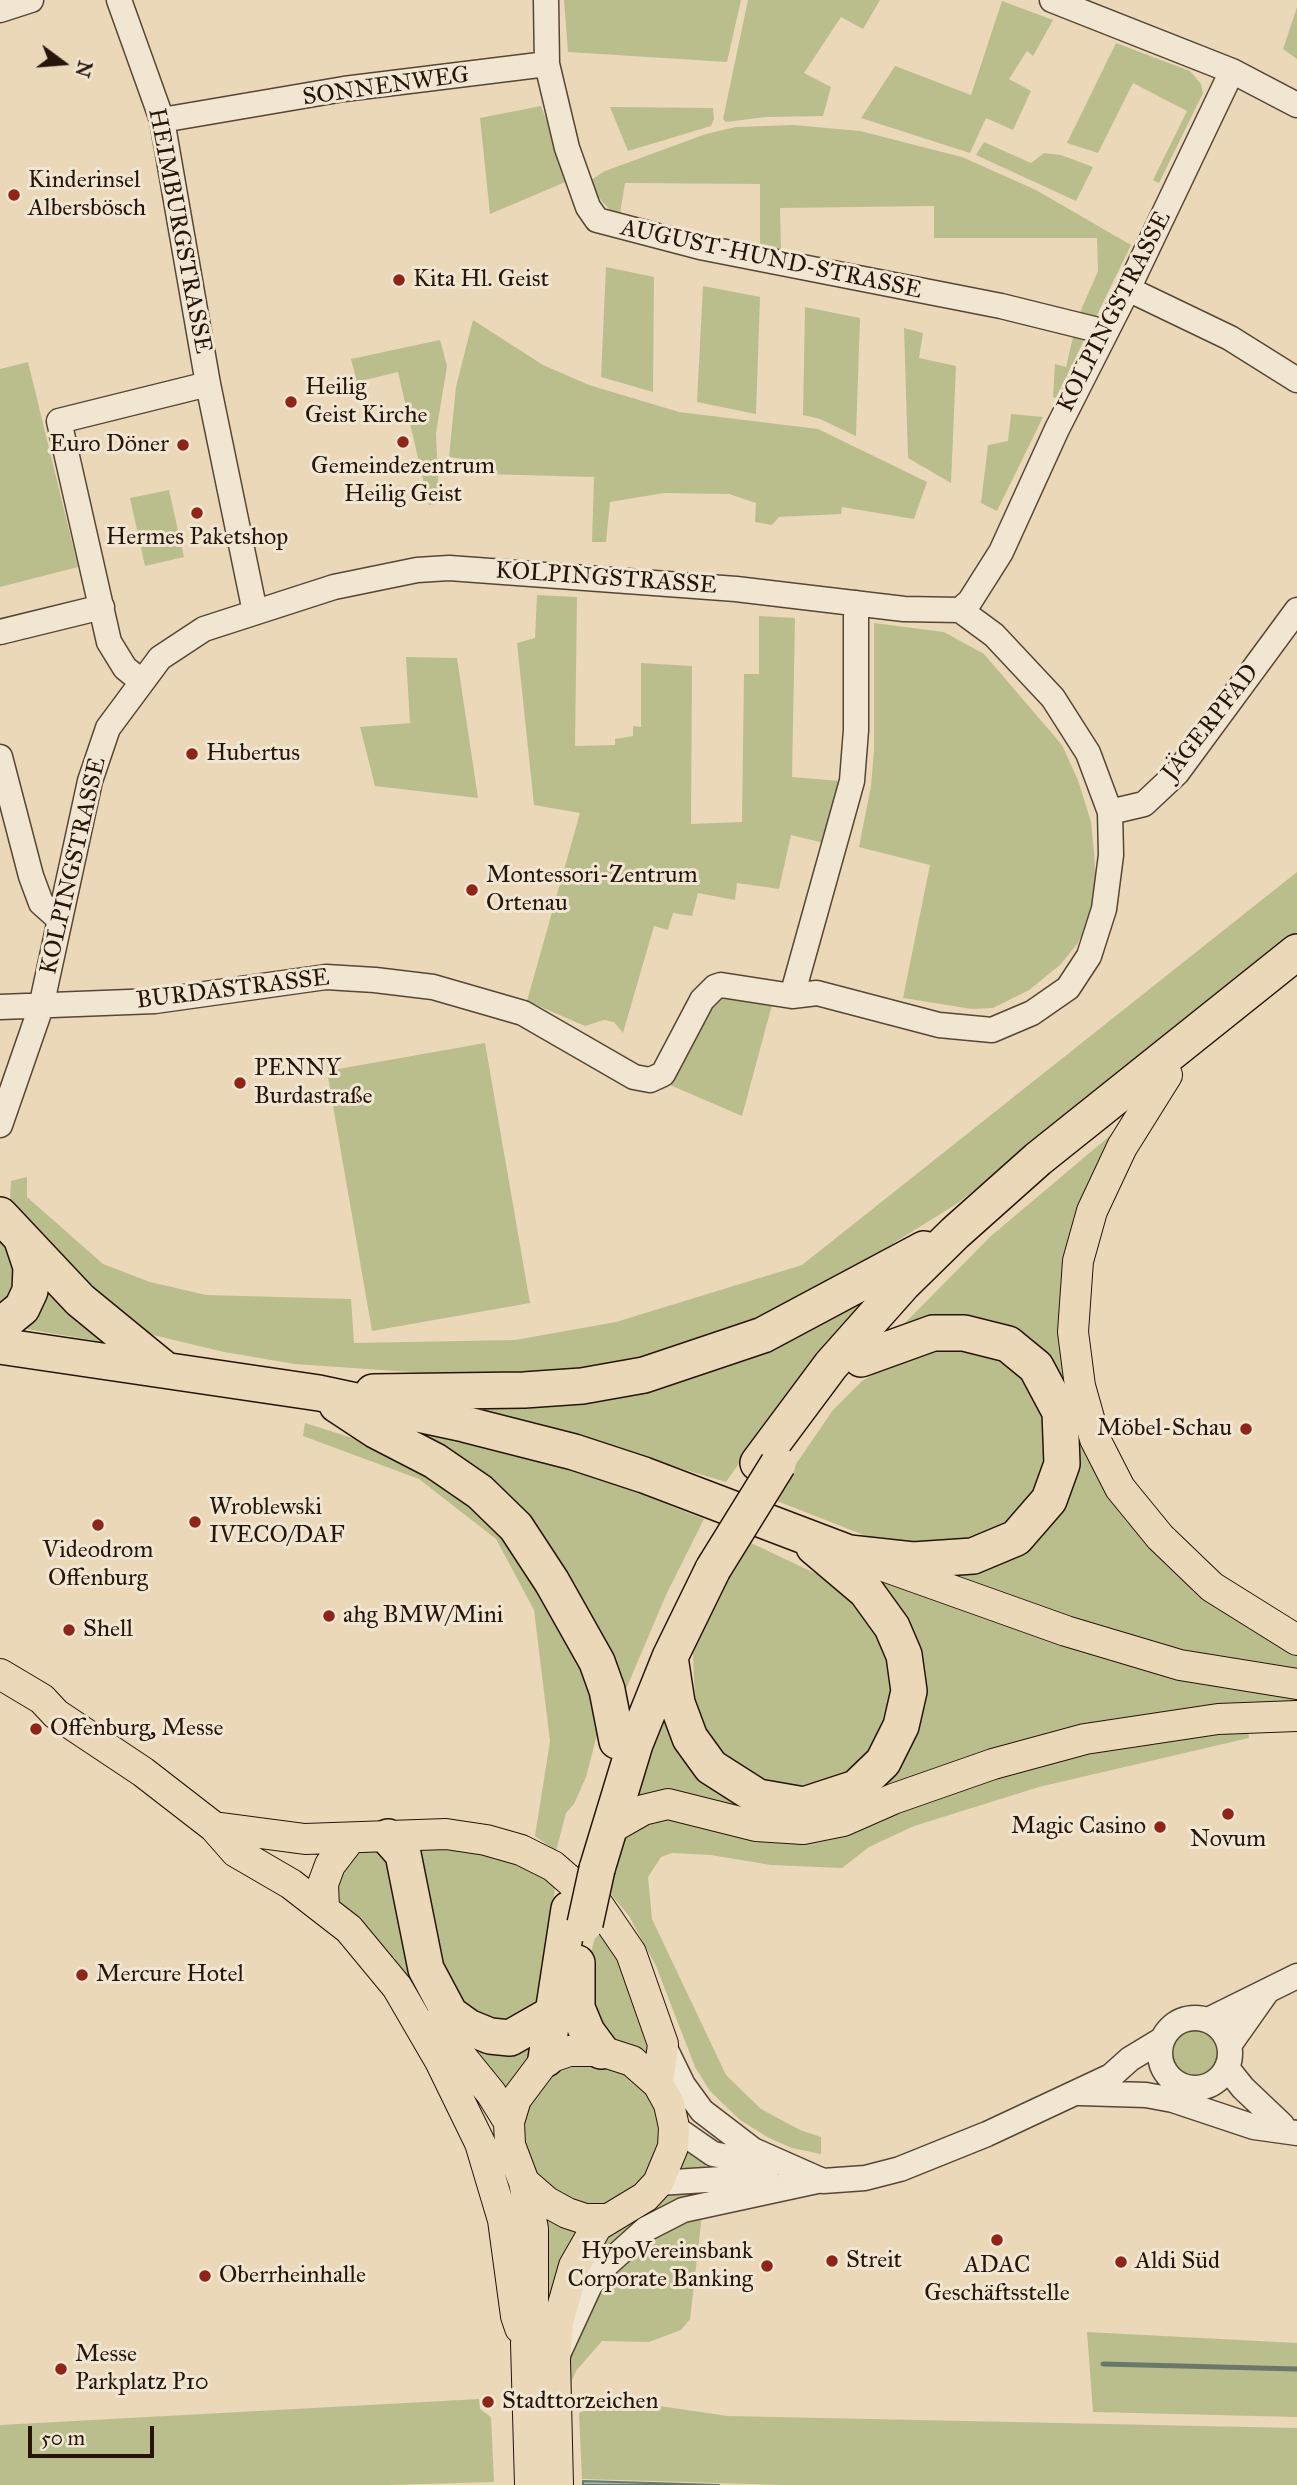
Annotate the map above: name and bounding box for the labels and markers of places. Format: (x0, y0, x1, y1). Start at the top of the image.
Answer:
place label: Kinderinsel Albersbösch (28, 167, 146, 223)
marker: Kinderinsel Albersbösch (6, 187, 22, 203)
place label: Kita Hl. Geist (413, 266, 549, 294)
marker: Kita Hl. Geist (391, 272, 407, 288)
place label: Heilig Geist Kirche (305, 374, 427, 430)
marker: Heilig Geist Kirche (283, 394, 299, 410)
place label: Euro Döner (50, 431, 169, 459)
marker: Gemeindezentrum Heilig Geist (395, 434, 411, 450)
marker: Euro Döner (175, 437, 191, 453)
place label: Gemeindezentrum Heilig Geist (311, 453, 495, 509)
marker: Hermes Paketshop (189, 505, 205, 521)
place label: Hermes Paketshop (106, 524, 288, 552)
place label: Hubertus (206, 740, 300, 768)
marker: Hubertus (184, 746, 200, 762)
place label: Montessori-Zentrum Ortenau (486, 862, 698, 918)
marker: Montessori-Zentrum Ortenau (464, 882, 480, 898)
place label: PENNY Burdastraße (254, 1055, 373, 1111)
marker: PENNY Burdastraße (232, 1075, 248, 1091)
place label: Möbel-Schau (1097, 1415, 1232, 1443)
marker: Möbel-Schau (1238, 1421, 1254, 1437)
place label: Wroblewski IVECO/DAF (209, 1494, 345, 1550)
marker: Wroblewski IVECO/DAF (187, 1514, 203, 1530)
marker: Videodrom Offenburg (90, 1517, 106, 1533)
place label: Videodrom Offenburg (43, 1537, 153, 1593)
place label: ahg BMW/Mini (343, 1602, 503, 1630)
marker: ahg BMW/Mini (321, 1608, 337, 1624)
place label: Shell (83, 1616, 133, 1644)
marker: Shell (61, 1622, 77, 1638)
place label: Offenburg, Messe (50, 1715, 223, 1743)
marker: Offenburg, Messe (28, 1721, 44, 1737)
marker: Novum (1220, 1806, 1236, 1822)
place label: Magic Casino (1011, 1813, 1146, 1841)
marker: Magic Casino (1152, 1819, 1168, 1835)
place label: Novum (1190, 1826, 1266, 1854)
place label: Mercure Hotel (96, 1961, 244, 1989)
marker: Mercure Hotel (74, 1967, 90, 1983)
marker: ADAC Geschäftsstelle (989, 2232, 1005, 2248)
place label: HypoVereinsbank Corporate Banking (568, 2238, 753, 2294)
place label: Streit (846, 2247, 902, 2275)
place label: Aldi Süd (1135, 2248, 1220, 2276)
place label: ADAC Geschäftsstelle (924, 2252, 1070, 2308)
marker: Streit (824, 2253, 840, 2269)
marker: Aldi Süd (1113, 2254, 1129, 2270)
marker: HypoVereinsbank Corporate Banking (759, 2258, 775, 2274)
place label: Oberrheinhalle (219, 2262, 366, 2290)
marker: Oberrheinhalle (197, 2268, 213, 2284)
place label: Messe Parkplatz P10 (75, 2341, 209, 2397)
marker: Messe Parkplatz P10 (53, 2361, 69, 2377)
place label: Stadttorzeichen (502, 2388, 659, 2416)
marker: Stadttorzeichen (480, 2394, 496, 2410)

